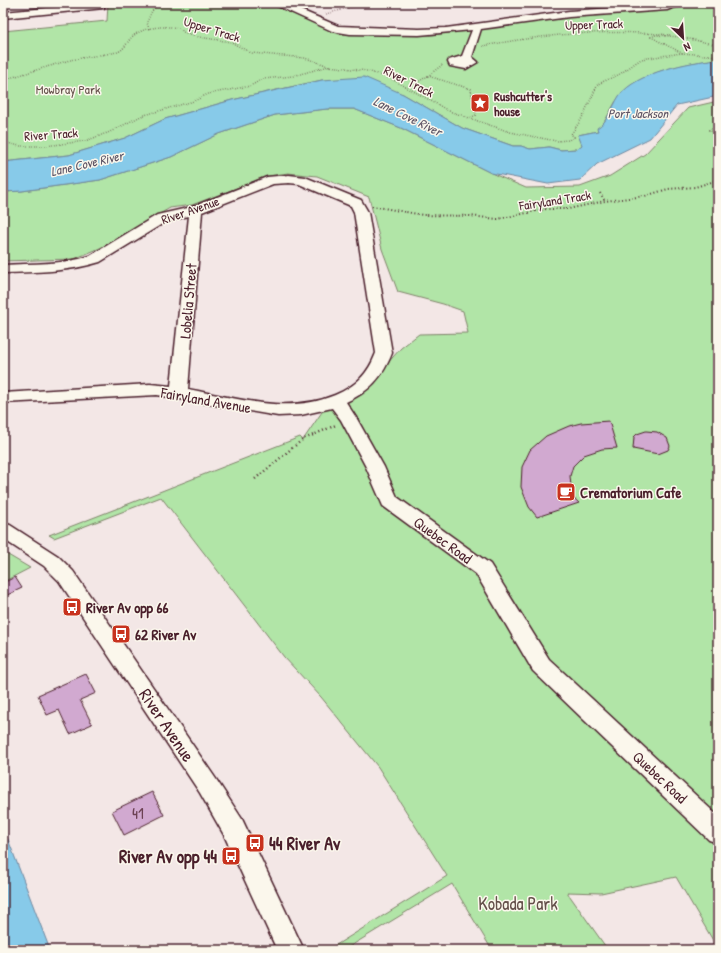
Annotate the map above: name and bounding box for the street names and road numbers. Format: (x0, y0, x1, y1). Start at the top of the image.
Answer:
street label: Upper Track (182, 12, 243, 46)
street label: Upper Track (565, 14, 624, 34)
street label: River Track (381, 61, 438, 102)
street label: River Track (24, 123, 79, 145)
street label: Fairyland Track (517, 185, 593, 215)
street label: River Avenue (159, 192, 221, 228)
street label: Lobelia Street (174, 262, 202, 339)
street label: Fairyland Avenue (158, 382, 253, 418)
street label: Quebec Road (409, 512, 477, 569)
street label: River Avenue (133, 683, 201, 767)
street label: Quebec Road (628, 746, 692, 808)

